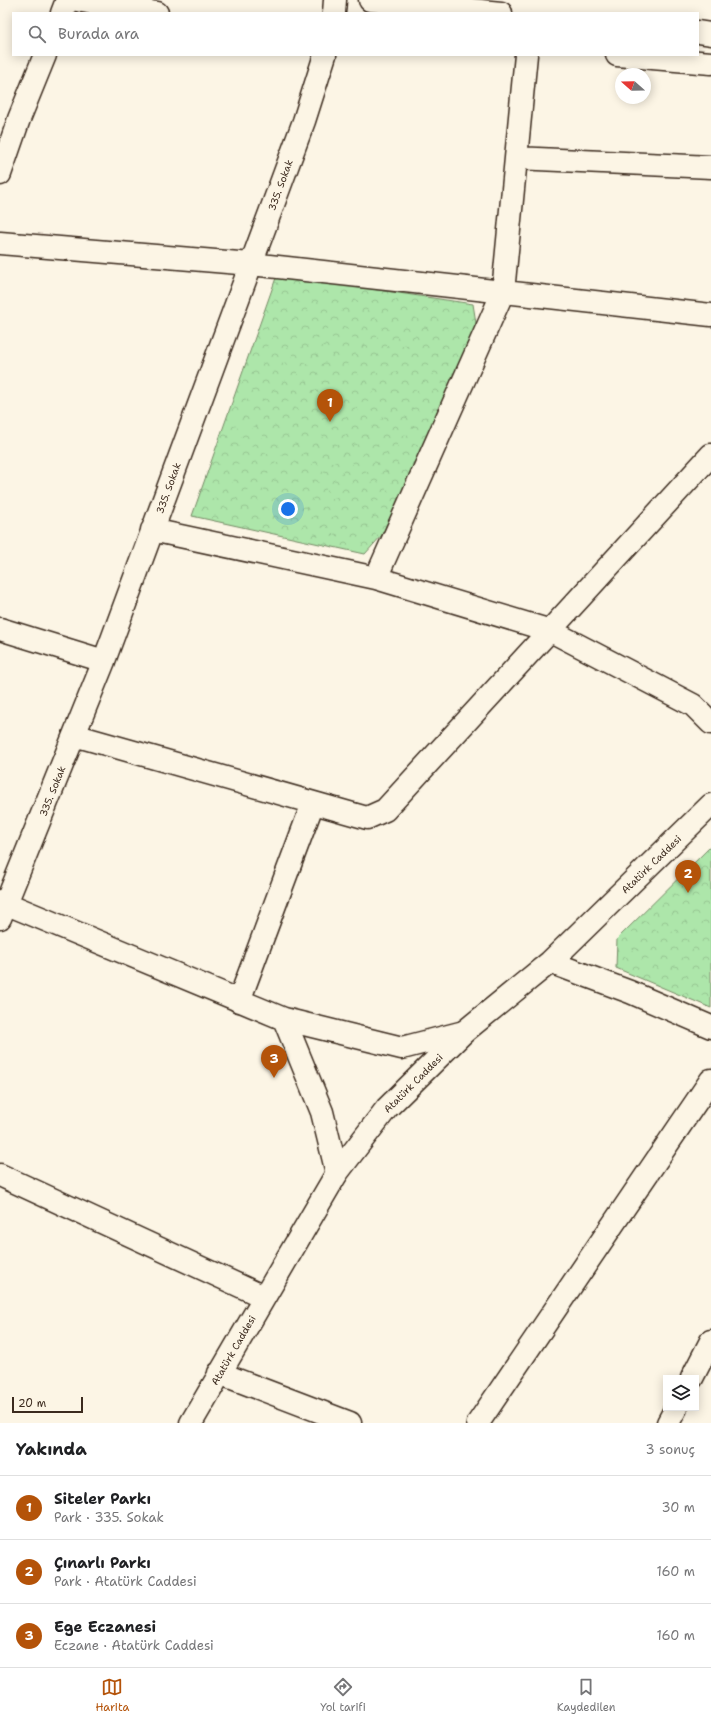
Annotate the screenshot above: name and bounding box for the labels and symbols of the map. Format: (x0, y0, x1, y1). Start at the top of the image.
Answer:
north arrow (615, 68, 651, 104)
street label: 335. Sokak (265, 158, 296, 213)
pin: 1 (317, 389, 343, 422)
street label: 335. Sokak (153, 461, 184, 516)
your location (278, 499, 298, 519)
street label: 335. Sokak (36, 764, 69, 818)
street label: Atatürk Caddesi (619, 832, 684, 896)
pin: 2 (675, 860, 701, 893)
pin: 3 (261, 1045, 287, 1078)
street label: Atatürk Caddesi (381, 1051, 446, 1116)
street label: Atatürk Caddesi (208, 1313, 259, 1388)
scale bar (12, 1395, 83, 1414)

